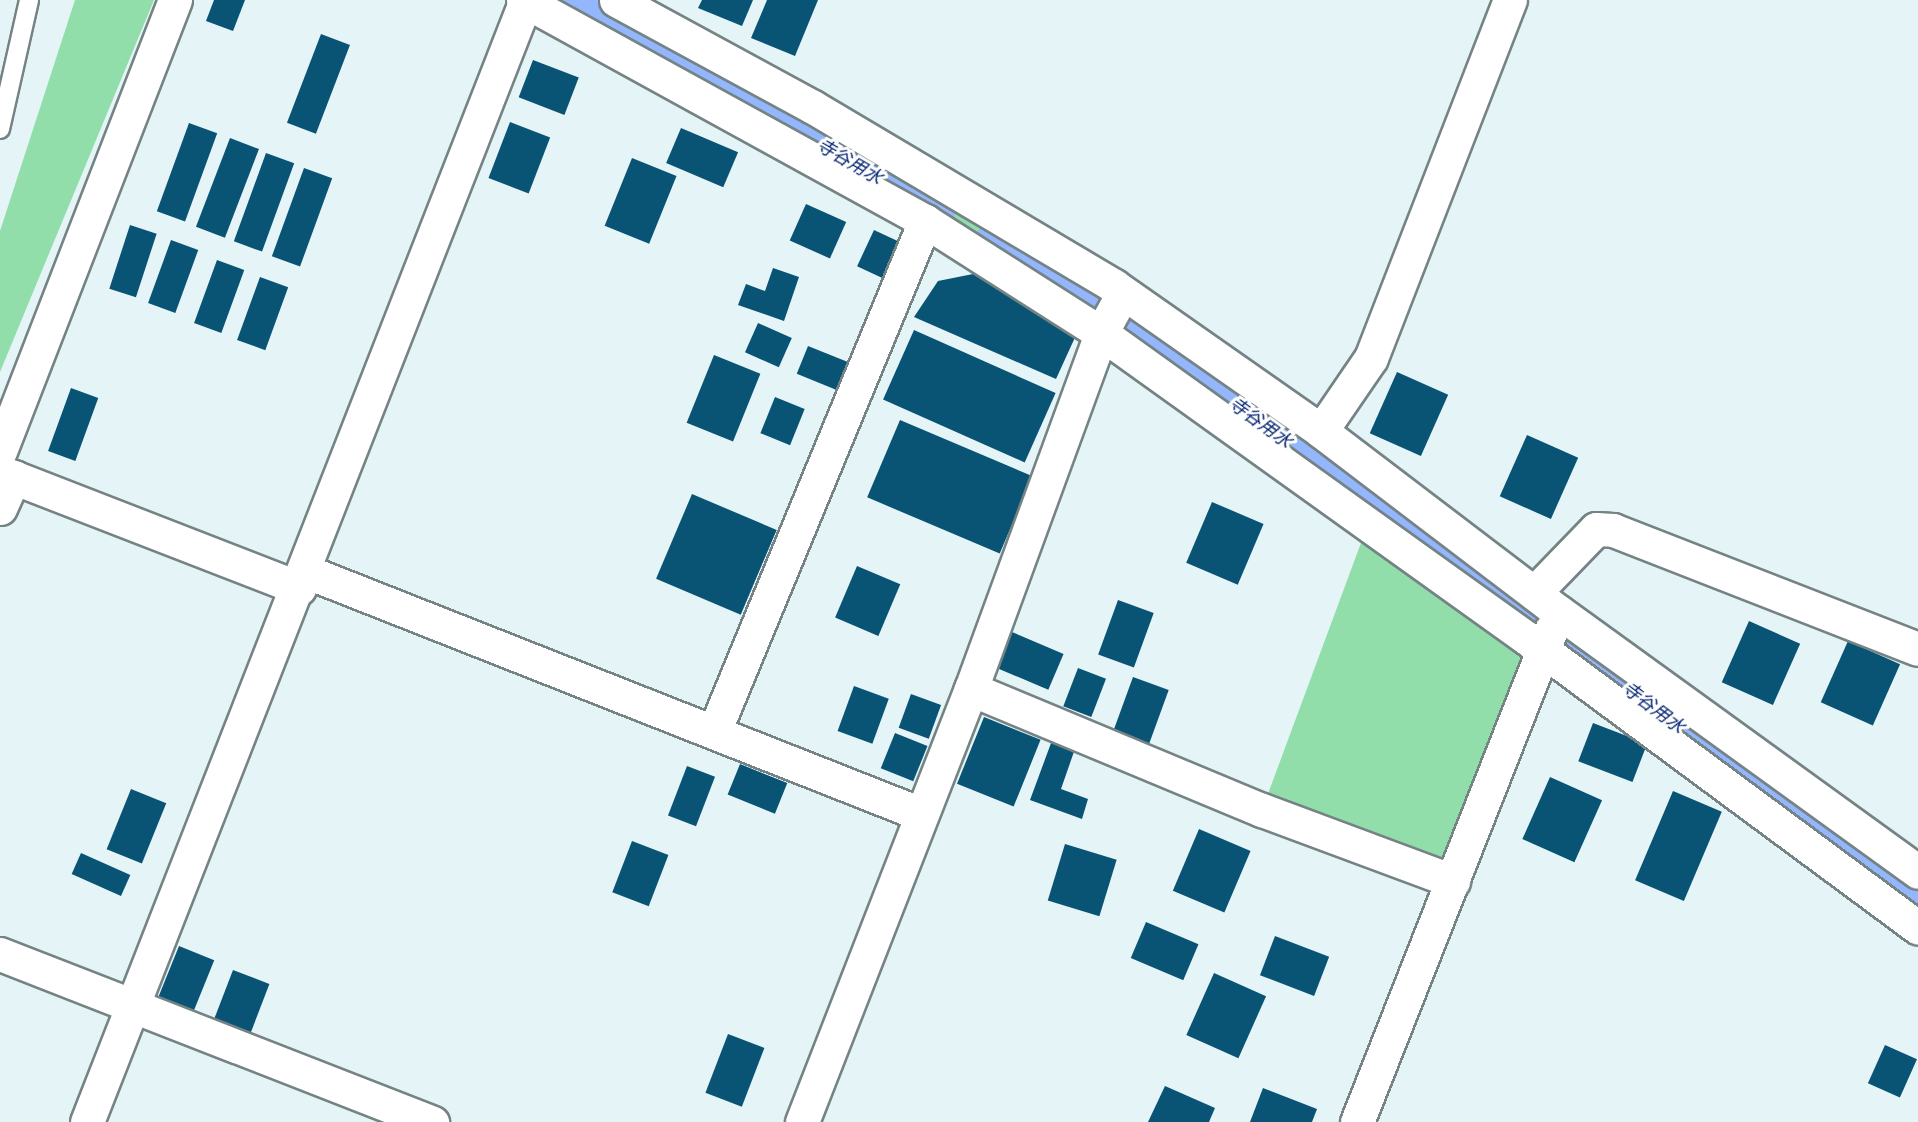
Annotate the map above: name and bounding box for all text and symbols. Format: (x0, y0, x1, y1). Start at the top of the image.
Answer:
water label: 寺谷用水 (813, 134, 887, 188)
water label: 寺谷用水 (1226, 392, 1296, 452)
water label: 寺谷用水 (1619, 677, 1689, 737)

